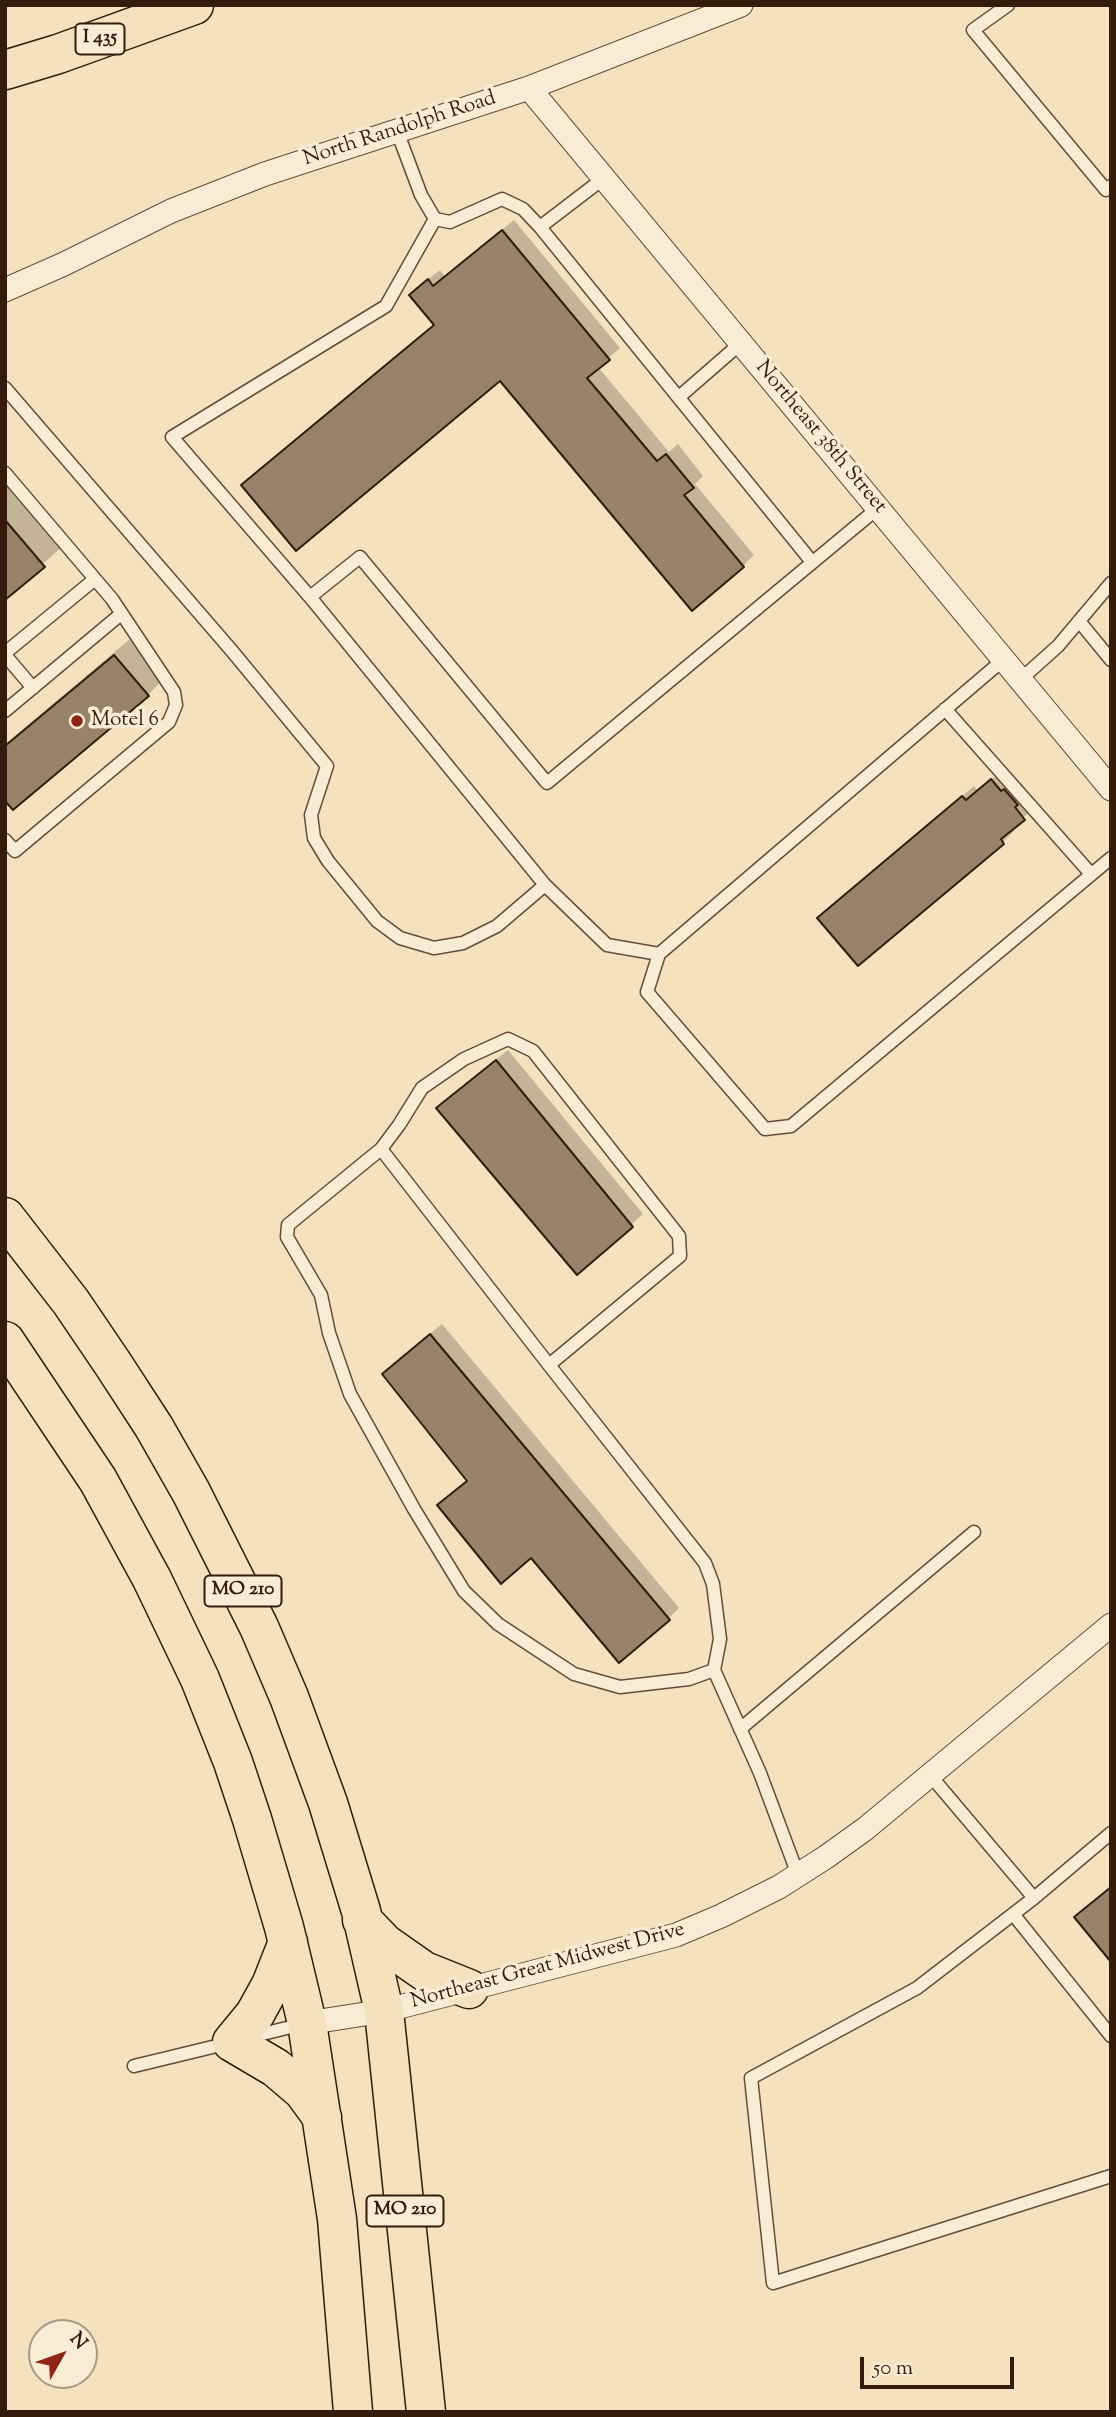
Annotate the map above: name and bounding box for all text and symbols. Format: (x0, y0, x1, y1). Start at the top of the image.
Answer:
road number: I 435 (76, 23, 124, 54)
street label: North Randolph Road (301, 87, 499, 173)
street label: Northeast 38th Street (749, 356, 891, 520)
place label: Motel 6 (91, 708, 159, 734)
marker: Motel 6 (69, 713, 85, 729)
road number: MO 210 (204, 1576, 282, 1606)
street label: Northeast Great Midwest Drive (408, 1918, 688, 2016)
road number: MO 210 (366, 2196, 444, 2226)
north arrow (28, 2319, 98, 2389)
text: N (63, 2327, 93, 2356)
scale bar (864, 2344, 1018, 2388)
text: 50 m (873, 2354, 913, 2384)

